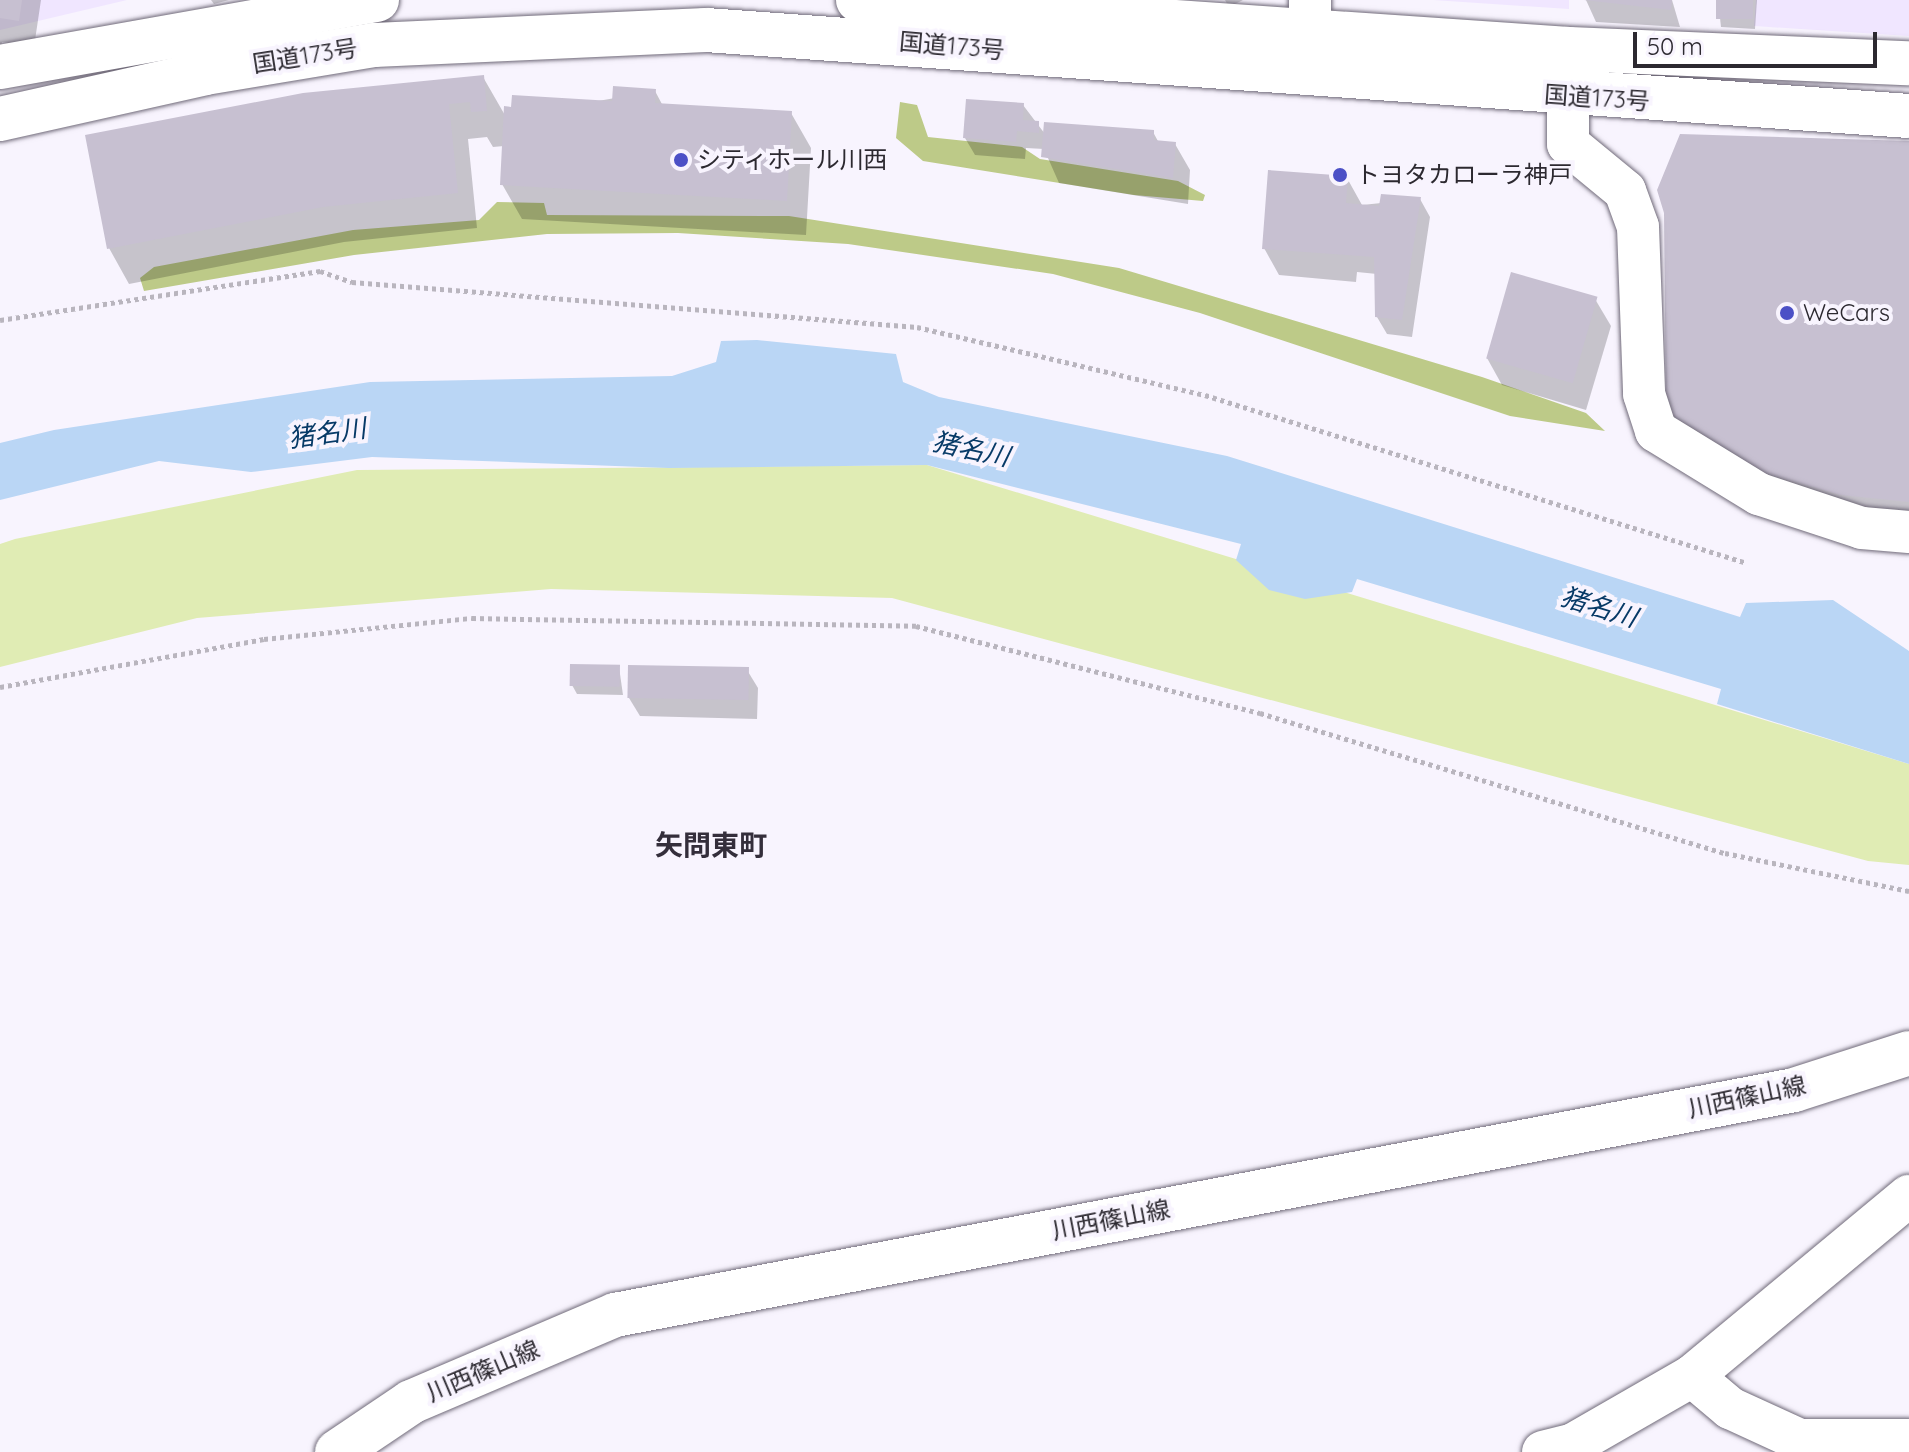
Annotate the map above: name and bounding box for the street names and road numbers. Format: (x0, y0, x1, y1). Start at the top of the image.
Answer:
street label: 国道173号 (898, 27, 1006, 65)
street label: 国道173号 (251, 34, 359, 78)
street label: 国道173号 (1543, 80, 1651, 116)
street label: 川西篠山線 (1685, 1070, 1809, 1124)
street label: 川西篠山線 (1049, 1194, 1173, 1246)
street label: 川西篠山線 (422, 1334, 544, 1408)

